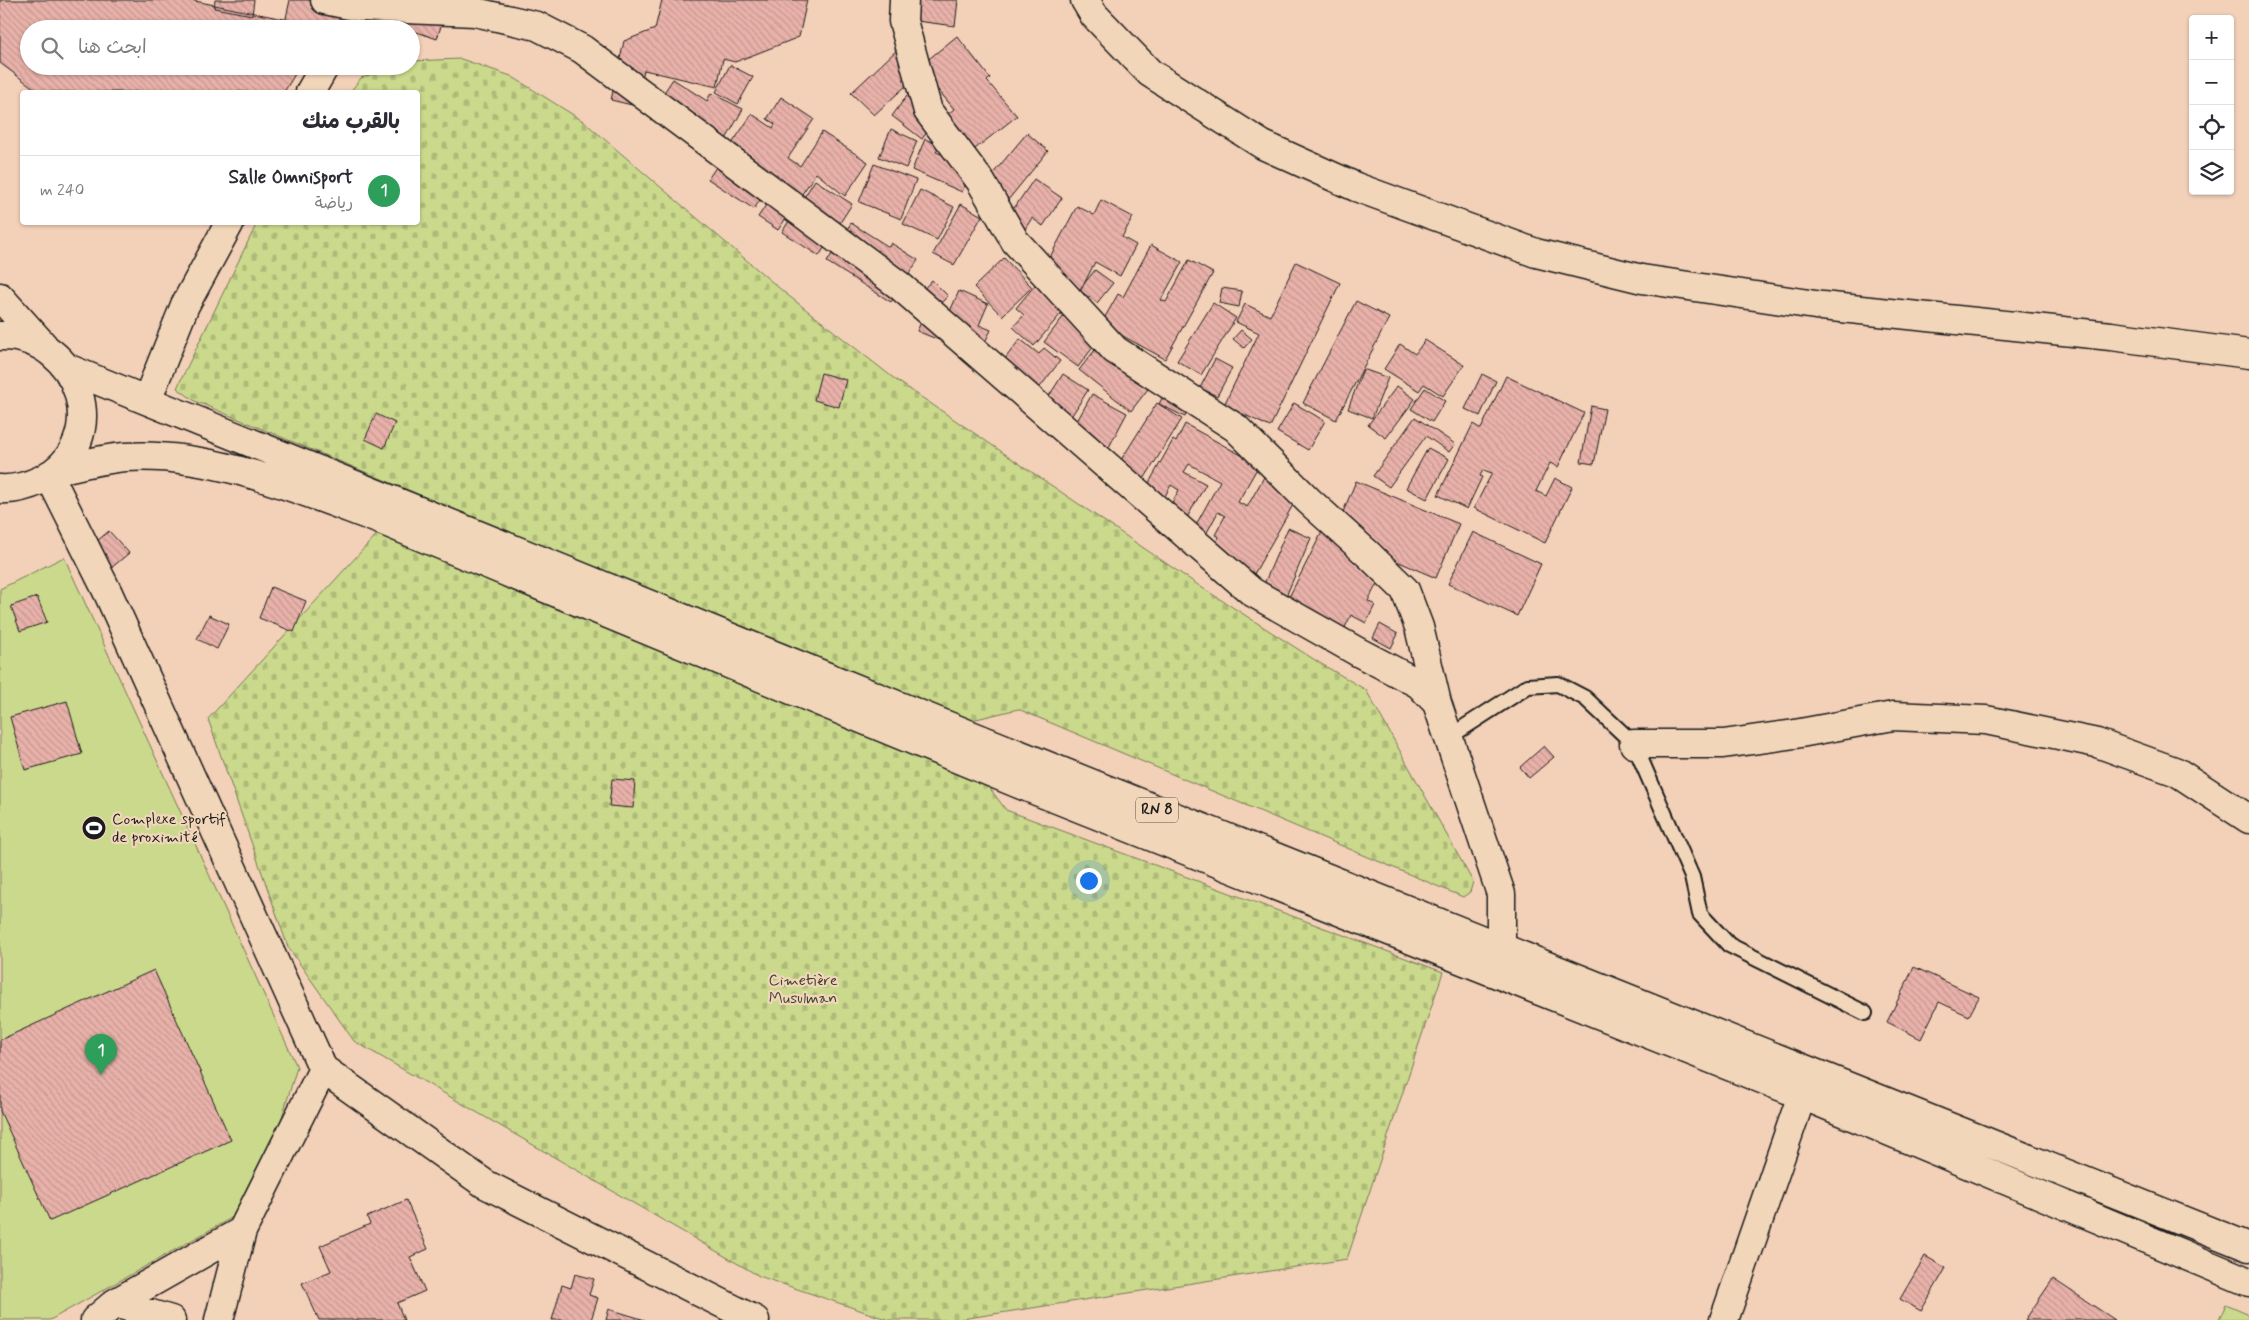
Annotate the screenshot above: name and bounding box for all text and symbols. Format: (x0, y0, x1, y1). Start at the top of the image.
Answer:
map controls (2189, 15, 2234, 195)
button: + (2189, 15, 2234, 60)
search box (20, 20, 420, 75)
icon: search (38, 34, 66, 62)
text: ابحث هنا (78, 35, 147, 60)
button: − (2189, 60, 2234, 105)
button: locate (2189, 105, 2234, 150)
text: بالقرب منك (302, 108, 400, 136)
button: layers (2189, 150, 2234, 195)
text: Salle Omnisport (229, 165, 353, 190)
text: 240 m (40, 180, 84, 201)
text: 1 (380, 180, 388, 201)
text: رياضة (315, 193, 353, 214)
road number: RN 8 (1136, 798, 1178, 822)
place label: Complexe sportif de proximité (112, 809, 226, 848)
sports icon: Complexe sportif de proximité (81, 815, 107, 841)
your location (1076, 868, 1102, 894)
park label: Cimetière Musulman (768, 970, 838, 1009)
pin: 1 (85, 1034, 117, 1075)

